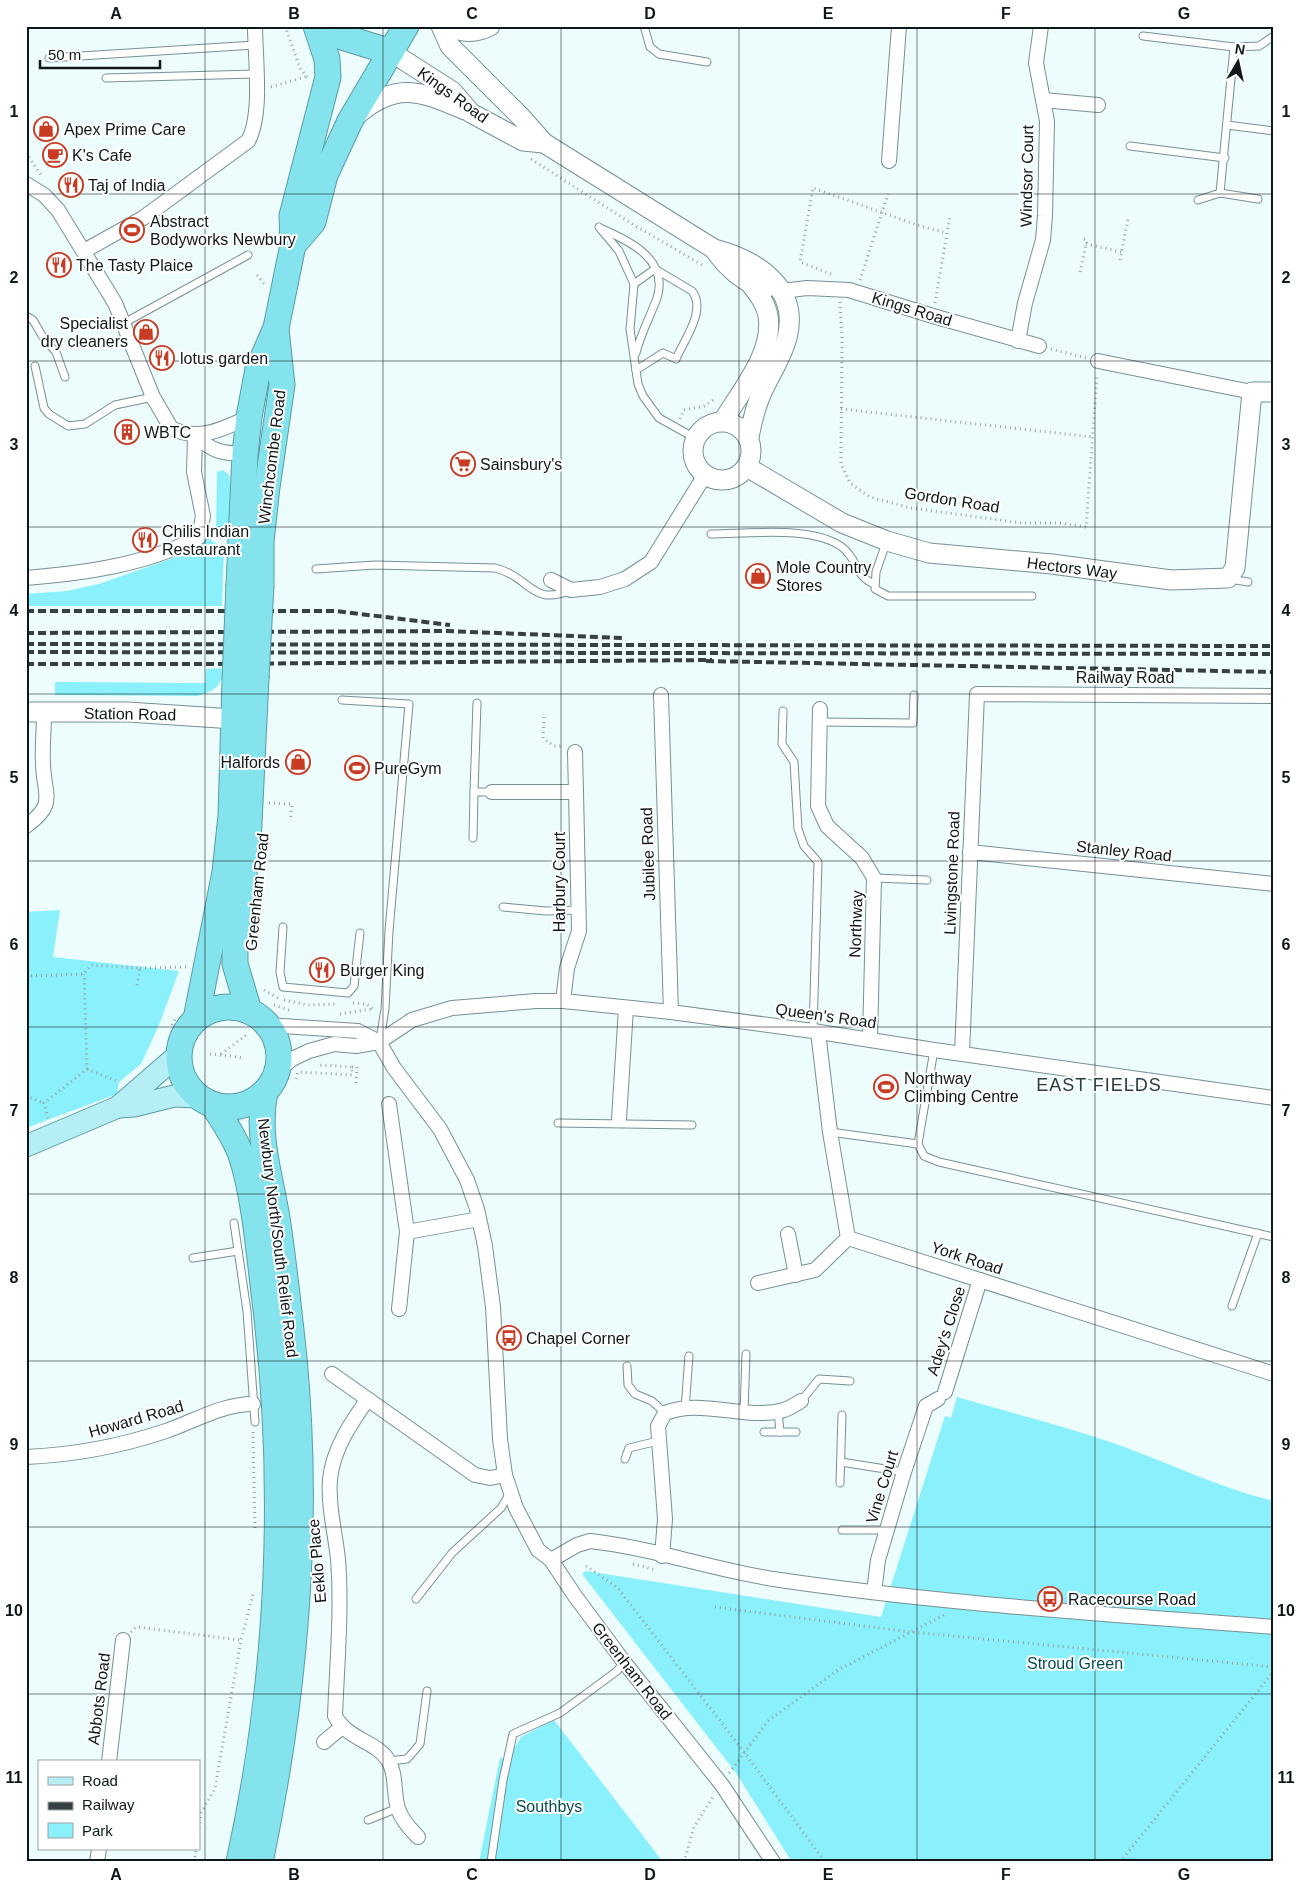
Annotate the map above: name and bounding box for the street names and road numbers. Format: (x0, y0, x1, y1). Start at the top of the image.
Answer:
street label: Kings Road (415, 64, 491, 126)
street label: Windsor Court (1018, 124, 1036, 227)
street label: Kings Road (870, 289, 954, 329)
street label: Winchcombe Road (255, 389, 289, 525)
street label: Gordon Road (903, 484, 1001, 516)
street label: Hectors Way (1026, 554, 1118, 582)
street label: Railway Road (1076, 669, 1174, 686)
street label: Station Road (84, 705, 176, 723)
street label: Jubilee Road (638, 807, 658, 901)
street label: Livingstone Road (941, 811, 963, 935)
street label: Harbury Court (551, 831, 568, 932)
street label: Greenham Road (242, 832, 272, 952)
street label: Stanley Road (1075, 838, 1173, 864)
street label: Northway (846, 890, 866, 958)
street label: Queen's Road (774, 1000, 878, 1032)
street label: Newbury North/South Relief Road (255, 1117, 301, 1359)
street label: York Road (929, 1238, 1005, 1278)
street label: Adey's Close (924, 1284, 968, 1378)
street label: Howard Road (87, 1397, 185, 1441)
street label: Vine Court (863, 1448, 901, 1525)
street label: Eeklo Place (305, 1518, 329, 1604)
street label: Greenham Road (589, 1619, 675, 1723)
street label: Abbots Road (85, 1652, 113, 1746)

